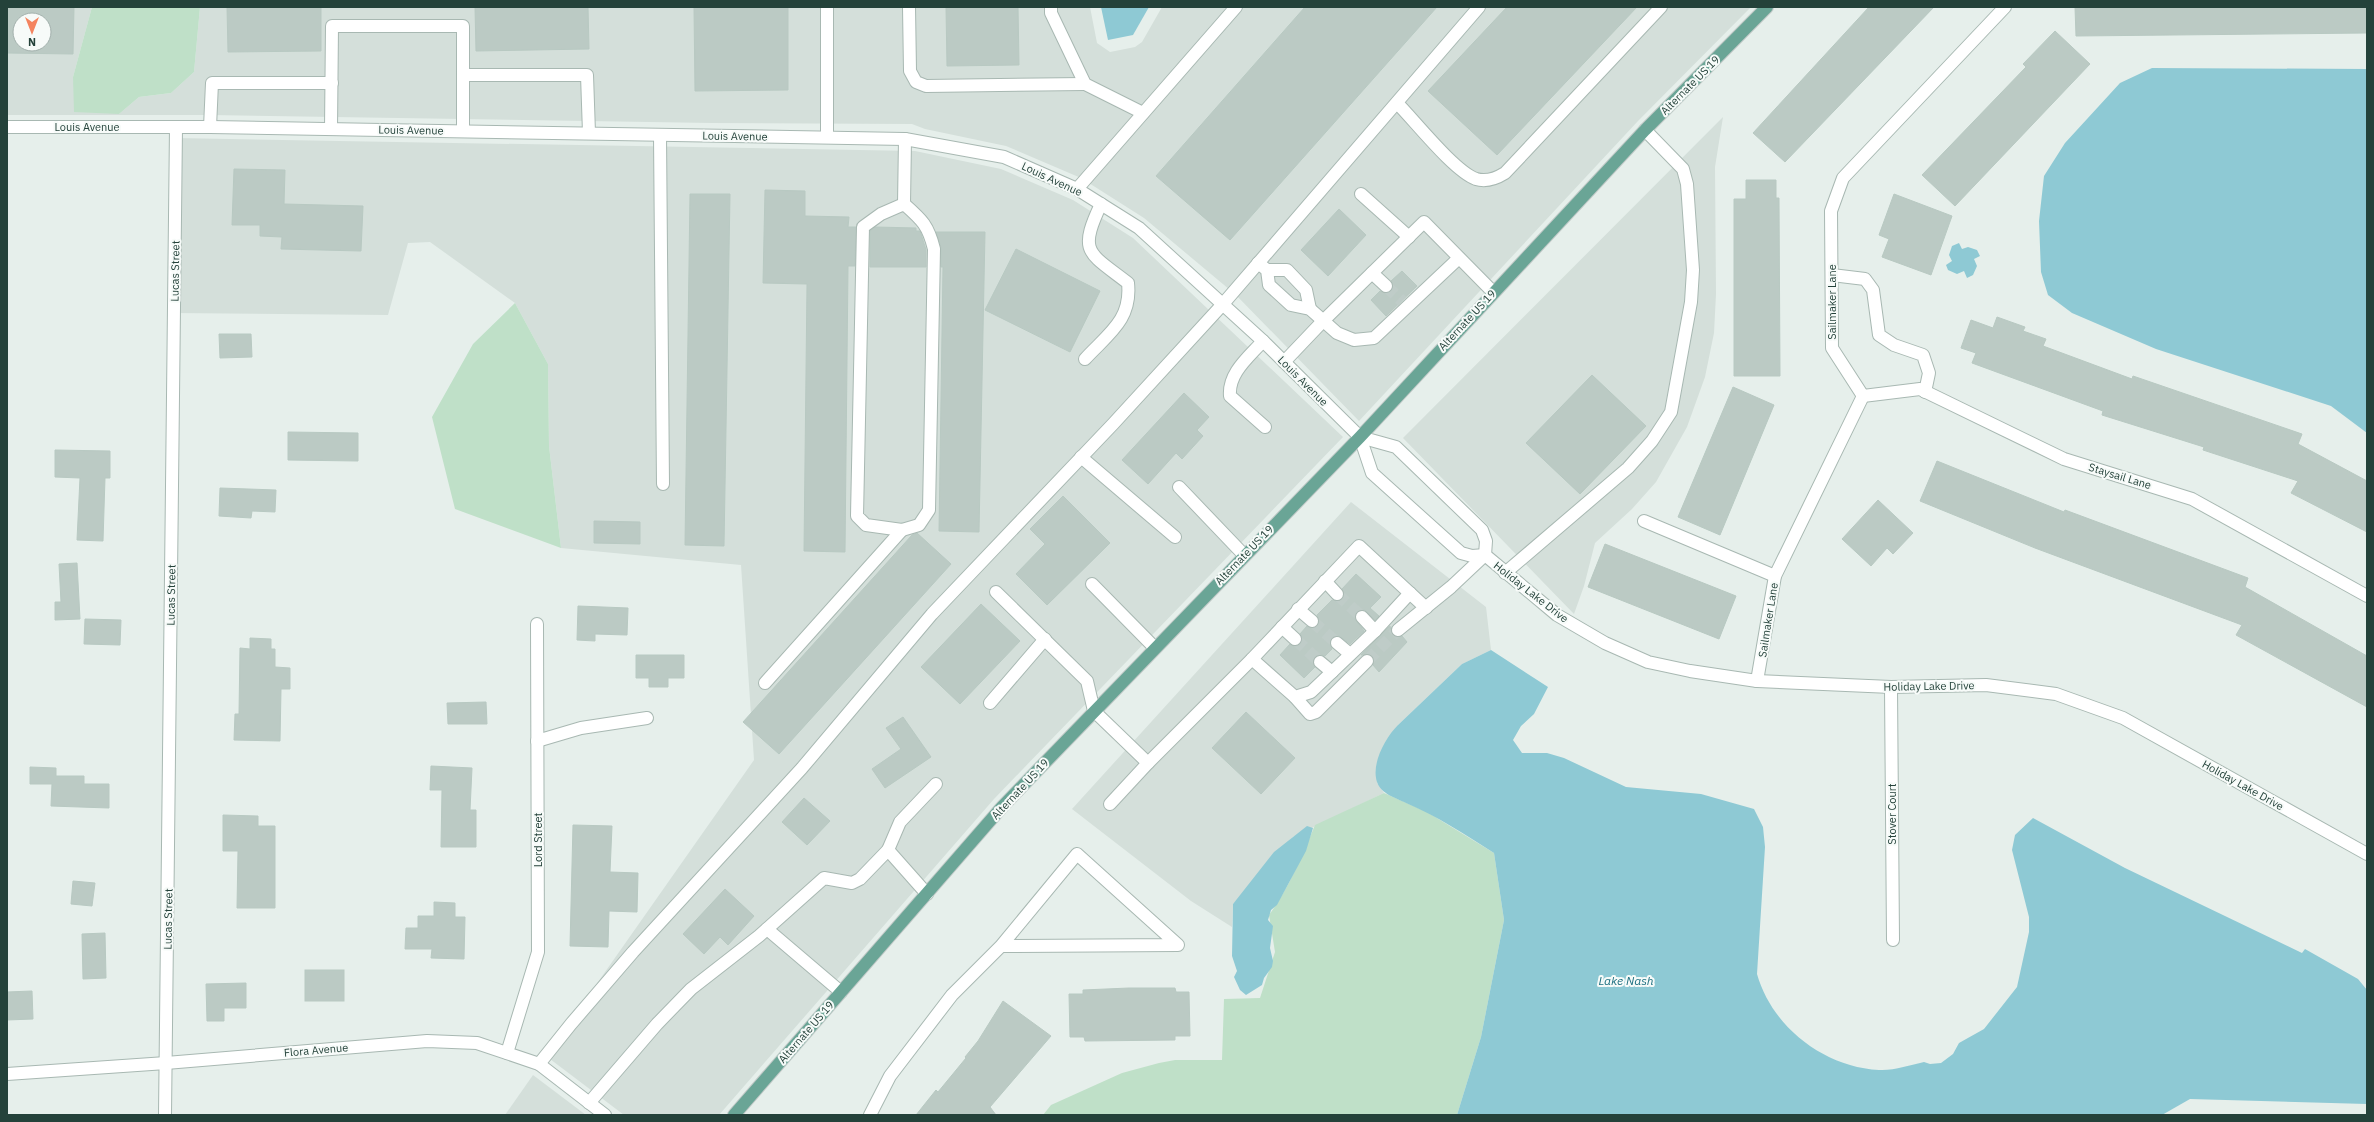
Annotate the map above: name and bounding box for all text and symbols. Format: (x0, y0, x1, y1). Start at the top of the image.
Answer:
north arrow (12, 12, 52, 52)
text: N (28, 35, 36, 49)
street label: Alternate US 19 (1657, 52, 1723, 118)
street label: Louis Avenue (54, 120, 120, 134)
street label: Louis Avenue (378, 122, 444, 138)
street label: Louis Avenue (702, 128, 768, 144)
street label: Louis Avenue (1019, 159, 1085, 199)
street label: Lucas Street (167, 240, 183, 302)
street label: Sailmaker Lane (1825, 264, 1839, 340)
street label: Alternate US 19 (1435, 287, 1499, 353)
street label: Louis Avenue (1275, 353, 1331, 409)
street label: Staysail Lane (2087, 460, 2153, 492)
street label: Alternate US 19 (1212, 522, 1276, 588)
street label: Holiday Lake Drive (1491, 558, 1571, 626)
street label: Lucas Street (163, 564, 179, 626)
street label: Sailmaker Lane (1755, 582, 1781, 658)
street label: Holiday Lake Drive (1883, 678, 1975, 694)
street label: Alternate US 19 (988, 756, 1052, 822)
street label: Holiday Lake Drive (2200, 757, 2286, 813)
street label: Stover Court (1885, 783, 1899, 845)
street label: Lord Street (531, 813, 545, 867)
street label: Lucas Street (160, 888, 176, 950)
water label: Lake Nash (1598, 973, 1654, 988)
street label: Alternate US 19 (775, 998, 837, 1066)
street label: Flora Avenue (283, 1040, 349, 1060)

